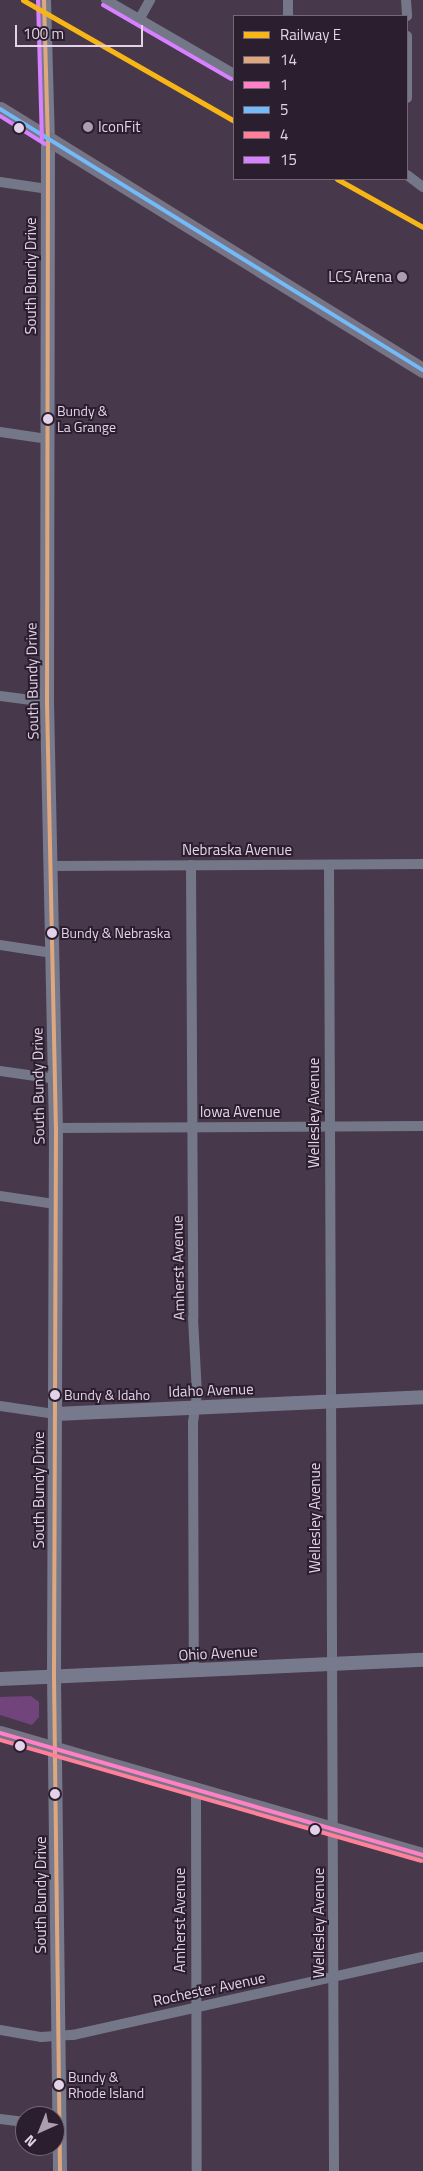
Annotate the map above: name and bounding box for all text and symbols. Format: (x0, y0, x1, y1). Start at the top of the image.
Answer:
scale bar (18, 15, 145, 47)
legend (233, 15, 408, 180)
text: 100 m (23, 22, 64, 45)
text: Railway E (280, 23, 341, 46)
text: 14 (280, 48, 297, 71)
text: 1 (280, 73, 288, 96)
text: 5 (280, 98, 288, 121)
place label: IconFit (98, 118, 140, 136)
marker: IconFit (82, 121, 94, 133)
unlabelled marker (14, 123, 24, 133)
text: 4 (280, 123, 288, 146)
text: 15 (280, 148, 297, 171)
street label: South Bundy Drive (22, 217, 40, 335)
place label: LCS Arena (328, 268, 392, 286)
marker: LCS Arena (396, 271, 408, 283)
place label: Bundy & La Grange (57, 403, 116, 436)
marker: Bundy & La Grange (43, 414, 53, 424)
street label: South Bundy Drive (22, 622, 42, 740)
street label: Nebraska Avenue (182, 841, 292, 859)
place label: Bundy & Nebraska (61, 925, 170, 941)
marker: Bundy & Nebraska (47, 928, 57, 938)
street label: South Bundy Drive (28, 1027, 48, 1145)
street label: Wellesley Avenue (305, 1058, 323, 1168)
street label: Iowa Avenue (200, 1103, 280, 1121)
street label: Amherst Avenue (168, 1215, 188, 1321)
street label: Idaho Avenue (168, 1380, 254, 1400)
place label: Bundy & Idaho (64, 1387, 150, 1403)
marker: Bundy & Idaho (50, 1390, 60, 1400)
street label: South Bundy Drive (30, 1431, 48, 1549)
street label: Wellesley Avenue (306, 1463, 324, 1573)
street label: Ohio Avenue (178, 1642, 258, 1664)
unlabelled marker (15, 1741, 25, 1751)
unlabelled marker (50, 1789, 60, 1799)
unlabelled marker (310, 1825, 320, 1835)
street label: South Bundy Drive (32, 1836, 50, 1954)
street label: Amherst Avenue (171, 1868, 189, 1972)
street label: Wellesley Avenue (310, 1868, 328, 1978)
street label: Rochester Avenue (151, 1968, 267, 2010)
place label: Bundy & Rhode Island (68, 2069, 144, 2102)
marker: Bundy & Rhode Island (54, 2080, 64, 2090)
north arrow (15, 2106, 65, 2156)
text: N (19, 2131, 41, 2152)

